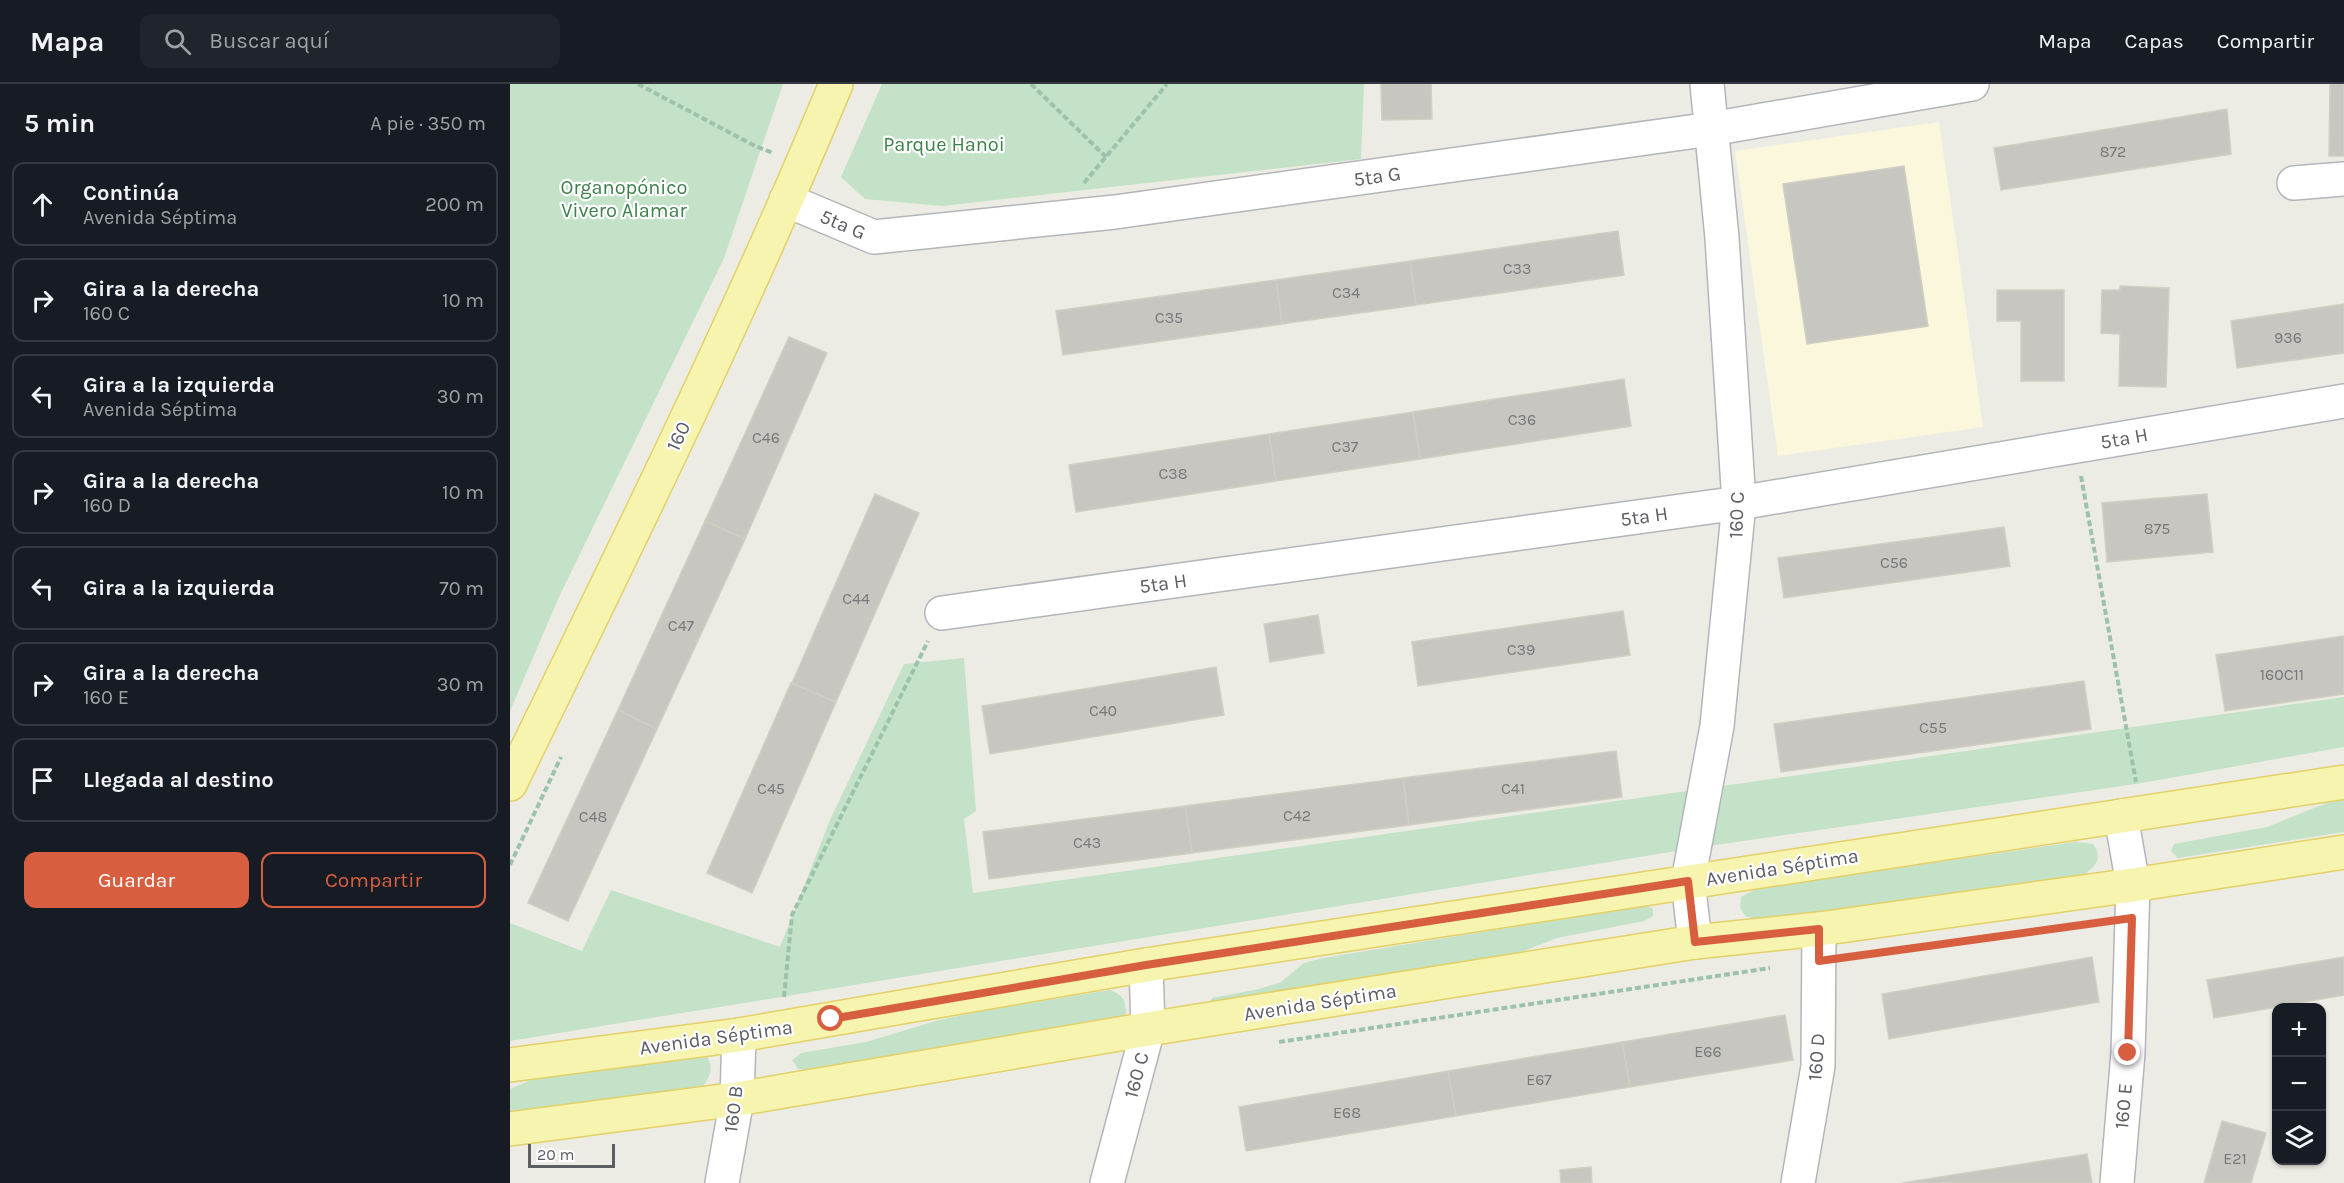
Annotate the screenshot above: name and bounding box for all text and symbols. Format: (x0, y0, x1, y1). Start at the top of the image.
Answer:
search box (140, 14, 560, 68)
text: Mapa (30, 25, 104, 58)
icon: search (161, 25, 194, 58)
text: Buscar aquí (209, 28, 329, 54)
text: Mapa (2038, 29, 2092, 53)
text: Capas (2125, 29, 2184, 53)
text: Compartir (2217, 29, 2314, 53)
text: 5 min (24, 108, 95, 139)
text: A pie · 350 m (370, 112, 486, 135)
park label: Parque Hanoi (883, 133, 1005, 156)
house number: 872 (2100, 142, 2126, 161)
street label: 5ta G (1352, 162, 1402, 191)
park label: Organopónico Vivero Alamar (560, 176, 688, 222)
text: Continúa (83, 180, 179, 206)
icon: ahead (26, 188, 59, 221)
text: 200 m (425, 193, 484, 216)
street label: 5ta G (816, 205, 869, 244)
text: Avenida Séptima (83, 206, 237, 229)
house number: C33 (1503, 259, 1531, 278)
text: Gira a la derecha (83, 276, 259, 302)
house number: C34 (1332, 283, 1360, 302)
icon: right (26, 284, 59, 317)
text: 10 m (442, 289, 484, 312)
text: 160 C (83, 302, 130, 325)
house number: C35 (1155, 308, 1183, 327)
house number: 936 (2274, 328, 2302, 347)
text: Gira a la izquierda (83, 372, 275, 398)
icon: left (26, 380, 59, 413)
text: 30 m (437, 385, 484, 408)
text: Avenida Séptima (83, 398, 237, 421)
house number: C36 (1508, 410, 1536, 429)
street label: 160 (662, 418, 695, 455)
street label: 5ta H (2098, 423, 2150, 454)
house number: C46 (752, 428, 780, 447)
house number: C37 (1332, 437, 1359, 456)
house number: C38 (1158, 464, 1188, 483)
text: Gira a la derecha (83, 468, 259, 494)
icon: right (26, 476, 59, 509)
text: 10 m (442, 481, 484, 504)
street label: 160 C (1724, 491, 1749, 539)
text: 160 D (83, 494, 131, 517)
street label: 5ta H (1619, 502, 1669, 531)
house number: 875 (2144, 519, 2170, 538)
house number: C56 (1880, 553, 1908, 572)
street label: 5ta H (1138, 569, 1188, 598)
icon: left (26, 572, 59, 605)
text: Gira a la izquierda (83, 575, 275, 601)
text: 70 m (439, 577, 484, 600)
house number: C44 (842, 589, 870, 608)
house number: C47 (668, 616, 695, 635)
house number: C39 (1507, 640, 1535, 659)
text: Gira a la derecha (83, 660, 259, 686)
house number: 160C11 (2260, 665, 2304, 684)
icon: right (26, 668, 59, 701)
text: 30 m (437, 673, 484, 696)
text: 160 E (83, 686, 129, 709)
house number: C40 (1089, 701, 1117, 720)
house number: C55 (1919, 718, 1947, 737)
icon: arrive (26, 764, 59, 797)
text: Llegada al destino (83, 767, 274, 793)
house number: C45 (757, 779, 785, 798)
house number: C41 (1501, 779, 1525, 798)
house number: C42 (1283, 806, 1311, 825)
house number: C48 (579, 807, 607, 826)
house number: C43 (1073, 833, 1101, 852)
street label: Avenida Séptima (1704, 844, 1860, 891)
button: Guardar (24, 852, 249, 908)
button: Compartir (261, 852, 486, 908)
street label: Avenida Séptima (1242, 979, 1398, 1026)
map controls (2272, 1003, 2326, 1165)
button: + (2272, 1003, 2326, 1057)
route start (817, 1005, 843, 1031)
street label: Avenida Séptima (638, 1015, 794, 1060)
street label: 160 D (1803, 1032, 1830, 1082)
route end (2114, 1039, 2140, 1065)
house number: E66 (1694, 1042, 1722, 1061)
street label: 160 C (1119, 1049, 1154, 1101)
button: − (2272, 1057, 2326, 1111)
house number: E67 (1526, 1070, 1552, 1089)
street label: 160 E (2110, 1082, 2137, 1130)
street label: 160 B (719, 1084, 748, 1134)
house number: E68 (1333, 1103, 1361, 1122)
button: layers (2272, 1111, 2326, 1165)
scale bar (528, 1141, 615, 1168)
text: 20 m (537, 1145, 575, 1164)
house number: E21 (2223, 1149, 2247, 1168)

